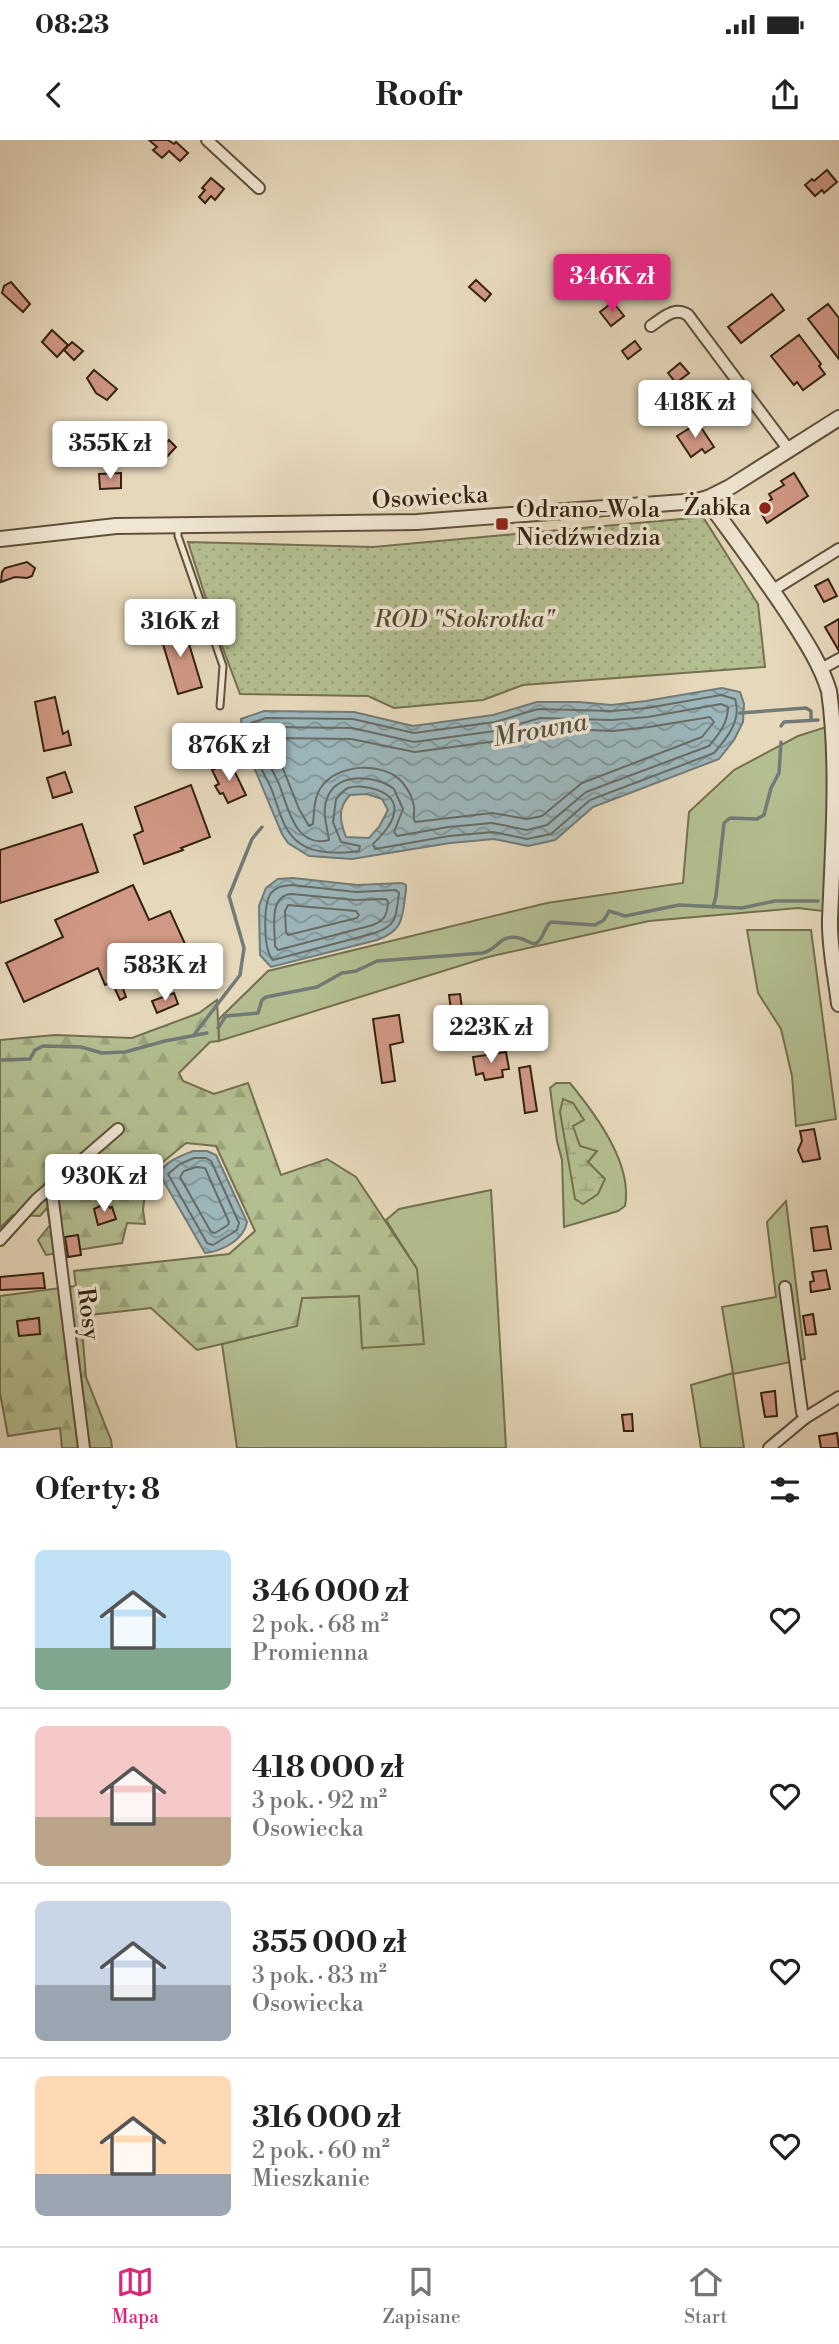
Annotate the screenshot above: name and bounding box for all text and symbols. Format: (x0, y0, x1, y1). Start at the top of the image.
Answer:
text: 08:23 (35, 9, 110, 41)
text: Roofr (376, 75, 463, 115)
icon: back (35, 76, 73, 114)
icon: share (766, 76, 804, 114)
pin: 346K zł (547, 254, 677, 314)
text: 346K zł (570, 263, 654, 291)
pin: 418K zł (630, 380, 760, 440)
text: 418K zł (654, 389, 736, 417)
pin: 355K zł (45, 422, 175, 481)
text: 355K zł (68, 430, 152, 458)
street label: Osowiecka (371, 480, 490, 516)
place label: Żabka (684, 492, 752, 523)
place label: Odrano-Wola Niedźwiedzia (516, 495, 662, 553)
marker: Żabka (757, 500, 773, 516)
marker: Odrano-Wola Niedźwiedzia (494, 516, 510, 532)
pin: 316K zł (115, 600, 245, 659)
park label: ROD "Stokrotka" (373, 605, 556, 635)
text: 316K zł (141, 608, 219, 636)
water label: Mrowna (490, 706, 590, 754)
pin: 876K zł (164, 724, 294, 783)
text: 876K zł (188, 732, 270, 760)
pin: 583K zł (100, 944, 230, 1003)
text: 583K zł (123, 952, 207, 980)
pin: 223K zł (426, 1006, 556, 1065)
text: 223K zł (449, 1014, 533, 1042)
pin: 930K zł (39, 1154, 169, 1214)
text: 930K zł (61, 1163, 147, 1191)
street label: Rosy (70, 1286, 106, 1342)
text: Oferty: 8 (35, 1471, 160, 1509)
icon: filters (766, 1471, 804, 1509)
text: 346 000 zł (252, 1573, 409, 1611)
icon: home (91, 1578, 175, 1662)
icon: heart (766, 1601, 804, 1639)
text: 2 pok. · 68 m² (252, 1611, 389, 1639)
text: Promienna (252, 1639, 369, 1667)
text: 418 000 zł (252, 1749, 404, 1787)
icon: home (91, 1754, 175, 1838)
icon: heart (766, 1777, 804, 1815)
text: 3 pok. · 92 m² (252, 1787, 387, 1815)
text: Osowiecka (252, 1815, 364, 1843)
text: 355 000 zł (252, 1924, 406, 1962)
icon: home (91, 1929, 175, 2013)
icon: heart (766, 1952, 804, 1990)
text: 3 pok. · 83 m² (252, 1962, 387, 1990)
text: Osowiecka (252, 1990, 364, 2018)
text: 316 000 zł (252, 2099, 401, 2137)
icon: home (91, 2104, 175, 2188)
icon: heart (766, 2127, 804, 2165)
text: 2 pok. · 60 m² (252, 2137, 390, 2165)
text: Mieszkanie (252, 2165, 370, 2193)
tab: Mapa (112, 2263, 159, 2329)
tab: Zapisane (382, 2263, 461, 2329)
tab: Start (684, 2263, 727, 2329)

